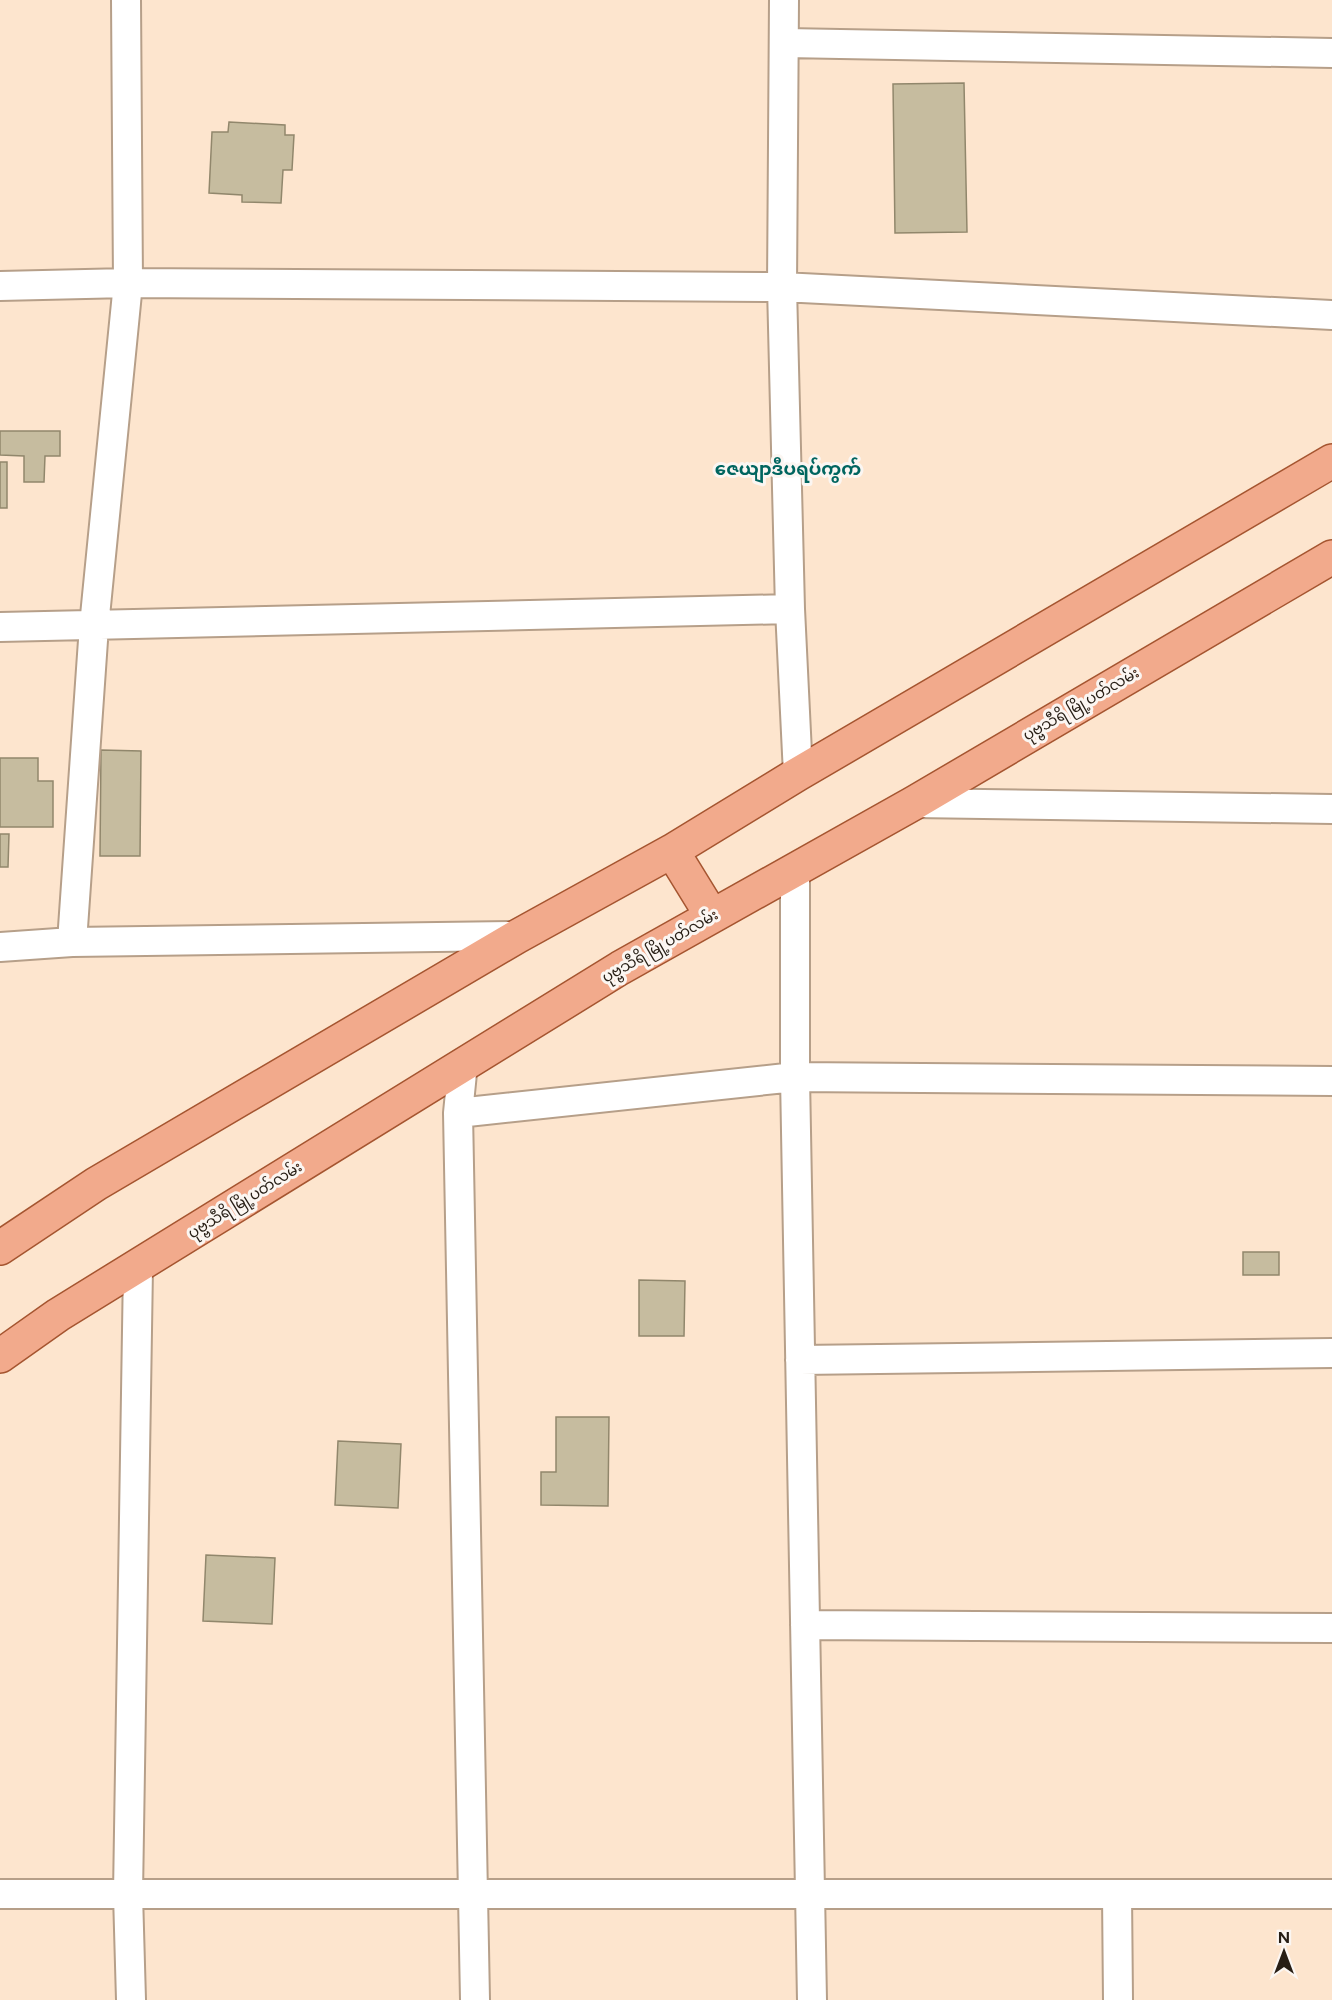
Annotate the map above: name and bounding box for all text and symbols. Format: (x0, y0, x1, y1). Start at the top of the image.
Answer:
district label: ဇေယျာဒီပရပ်ကွက် (715, 457, 861, 484)
street label: ပုဗ္ဗသီရိ မြို့ပတ်လမ်း (1019, 663, 1144, 747)
street label: ပုဗ္ဗသီရိ မြို့ပတ်လမ်း (598, 905, 723, 989)
street label: ပုဗ္ဗသီရိ မြို့ပတ်လမ်း (184, 1157, 307, 1245)
north arrow (1254, 1922, 1314, 1982)
text: N (1278, 1928, 1290, 1947)

